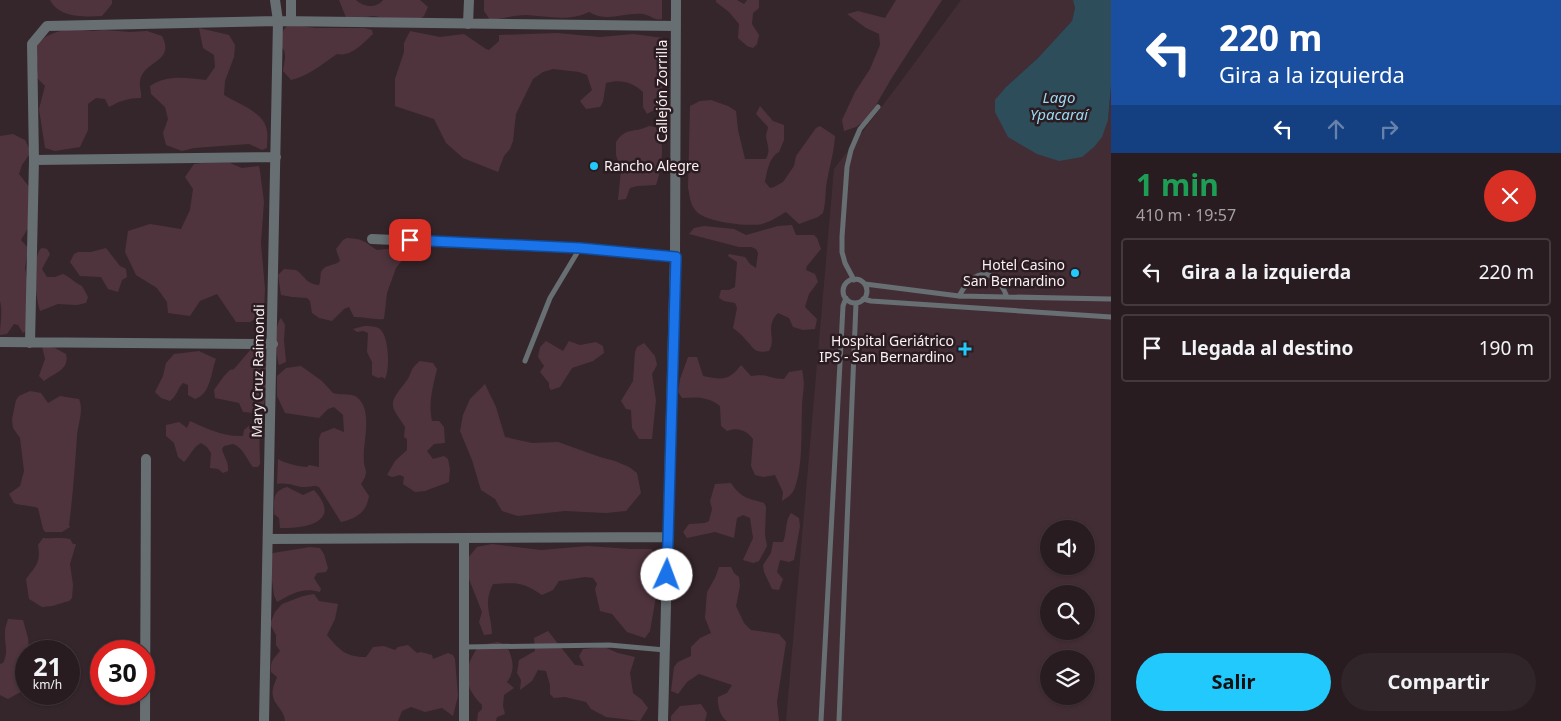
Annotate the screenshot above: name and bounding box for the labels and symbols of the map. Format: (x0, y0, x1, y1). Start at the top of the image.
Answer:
street label: Callejón Zorrilla (652, 40, 671, 142)
water label: Lago Ypacaraí (1030, 87, 1090, 124)
place label: Rancho Alegre (604, 156, 699, 175)
marker: Rancho Alegre (588, 160, 600, 172)
pin (389, 219, 431, 261)
place label: Hotel Casino San Bernardino (963, 255, 1065, 290)
marker: Hotel Casino San Bernardino (1069, 267, 1081, 279)
street label: Mary Cruz Raimondi (247, 304, 268, 438)
place label: Hospital Geriátrico IPS - San Bernardino (819, 331, 954, 366)
marker: Hospital Geriátrico IPS - San Bernardino (958, 342, 972, 356)
position arrow (640, 548, 692, 600)
speed limit sign: 30 (90, 640, 155, 705)

